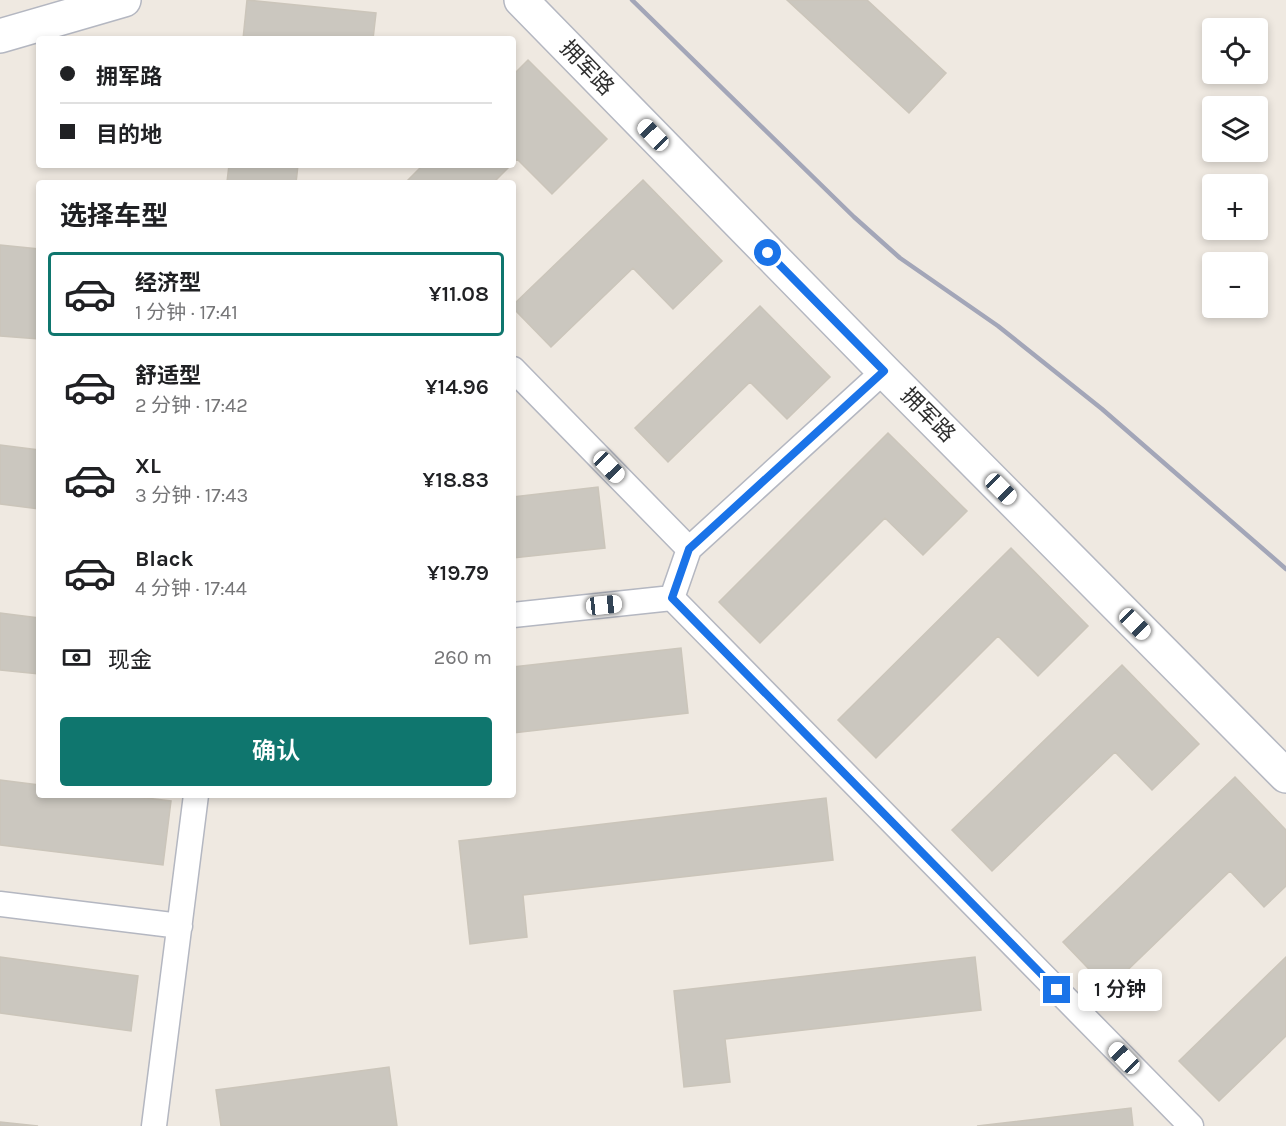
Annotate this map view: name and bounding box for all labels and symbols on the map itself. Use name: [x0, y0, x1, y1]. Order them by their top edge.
street label: 拥军路: [555, 35, 619, 101]
car: [634, 116, 672, 154]
route start: [754, 239, 781, 266]
street label: 拥军路: [895, 382, 961, 448]
car: [590, 448, 628, 486]
car: [982, 470, 1020, 508]
car: [585, 594, 623, 616]
car: [1116, 605, 1154, 643]
callout: 1 分钟: [1078, 969, 1162, 1011]
route end: [1043, 976, 1070, 1003]
car: [1105, 1039, 1143, 1077]

